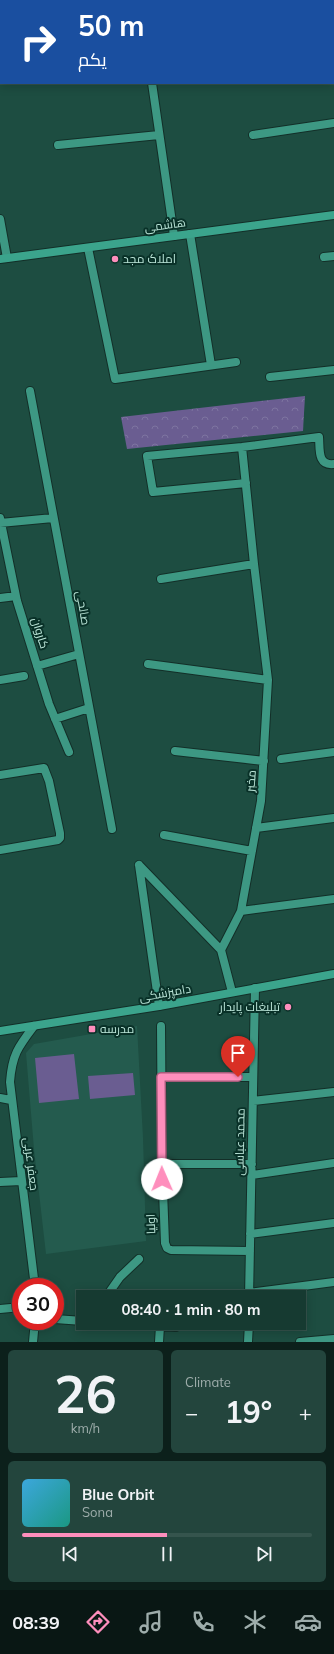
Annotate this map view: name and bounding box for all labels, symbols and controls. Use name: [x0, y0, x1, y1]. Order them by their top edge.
text: 50 m: [78, 8, 144, 43]
icon: right: [12, 16, 64, 68]
text: یکم: [78, 48, 107, 71]
street label: هاشمی: [143, 214, 187, 235]
place label: املاک مجد: [123, 251, 176, 266]
marker: املاک مجد: [110, 254, 120, 264]
street label: صالحی: [73, 590, 94, 626]
street label: کاروان: [29, 615, 52, 650]
street label: مخبر: [242, 769, 259, 794]
street label: دامپزشکی: [138, 981, 193, 1006]
place label: تبلیغات پایدار: [219, 999, 281, 1016]
marker: تبلیغات پایدار: [283, 1002, 293, 1012]
place label: مدرسه: [100, 1021, 134, 1036]
marker: مدرسه: [87, 1024, 97, 1034]
pin: [221, 1036, 255, 1077]
icon: arrive: [227, 1042, 249, 1064]
street label: محمد عباسی: [231, 1108, 248, 1176]
street label: جعفر عربی: [21, 1137, 42, 1191]
position arrow: [141, 1158, 183, 1200]
street label: اولیا: [143, 1214, 158, 1234]
speed limit sign: 30: [12, 1278, 64, 1330]
text: 08:40 · 1 min · 80 m: [122, 1300, 260, 1319]
text: 26: [54, 1361, 117, 1426]
text: Climate: [185, 1374, 231, 1390]
text: 19°: [225, 1393, 272, 1431]
text: −: [185, 1399, 198, 1427]
text: +: [299, 1399, 312, 1427]
text: km/h: [71, 1420, 100, 1436]
text: Blue Orbit: [82, 1485, 154, 1504]
text: Sona: [82, 1504, 113, 1520]
icon: previous: [59, 1543, 81, 1565]
icon: pause: [156, 1543, 178, 1565]
icon: next: [253, 1543, 275, 1565]
icon: directions: [84, 1608, 112, 1636]
icon: music: [137, 1608, 165, 1636]
icon: phone: [189, 1608, 217, 1636]
icon: climate: [241, 1608, 269, 1636]
icon: car: [294, 1608, 322, 1636]
text: 08:39: [12, 1611, 60, 1634]

